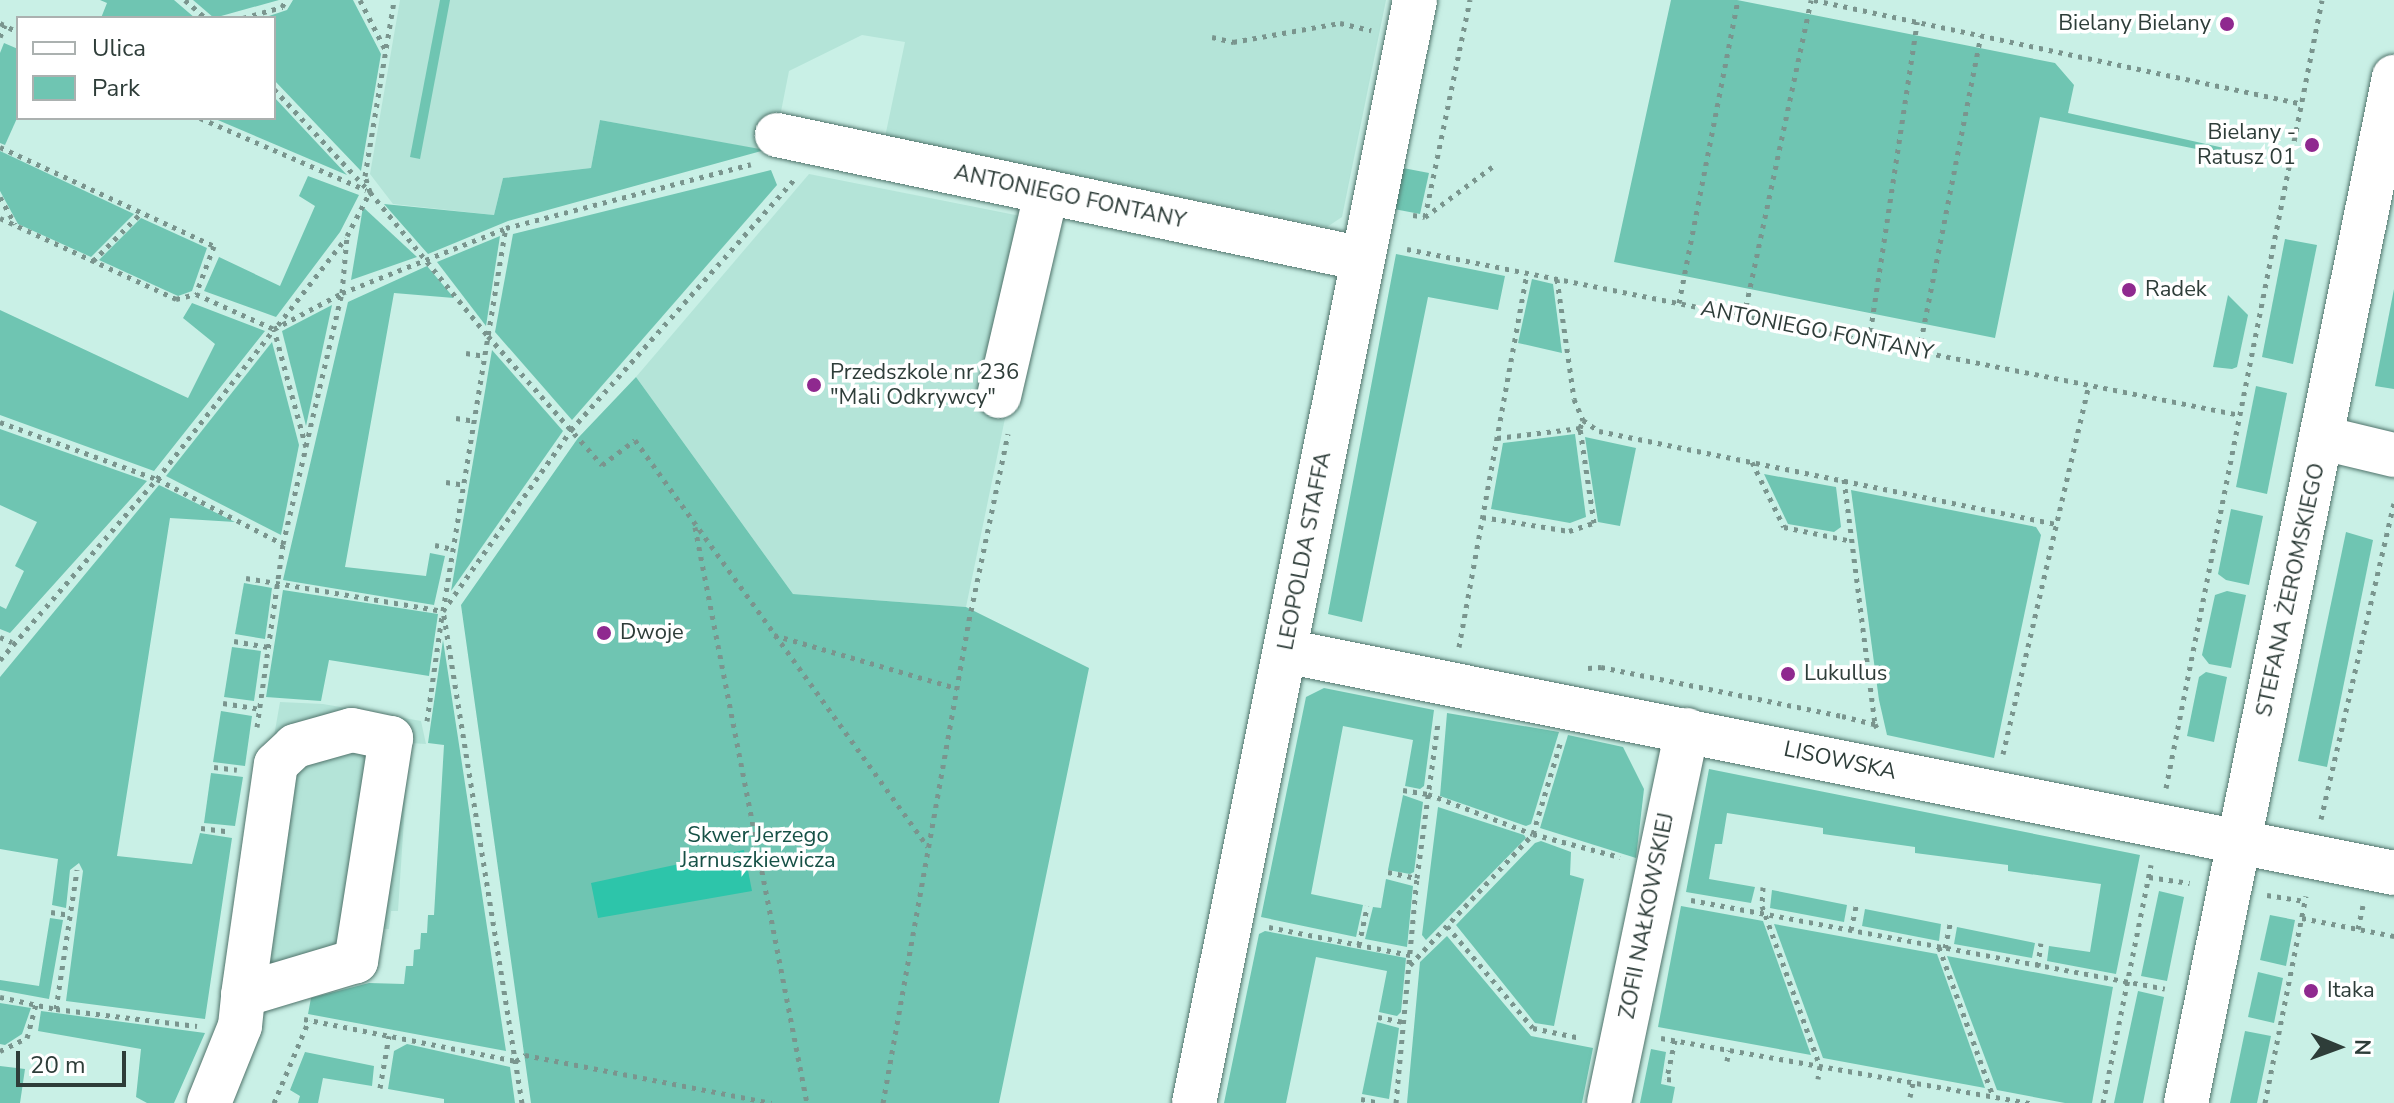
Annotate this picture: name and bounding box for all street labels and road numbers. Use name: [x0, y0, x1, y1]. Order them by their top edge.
street label: ANTONIEGO FONTANY: [952, 160, 1188, 234]
street label: ANTONIEGO FONTANY: [1698, 295, 1936, 367]
street label: LEOPOLDA STAFFA: [1273, 450, 1337, 652]
street label: STEFANA ŻEROMSKIEGO: [2251, 461, 2331, 719]
street label: LISOWSKA: [1781, 736, 1899, 786]
street label: ZOFII NAŁKOWSKIEJ: [1614, 811, 1680, 1021]

